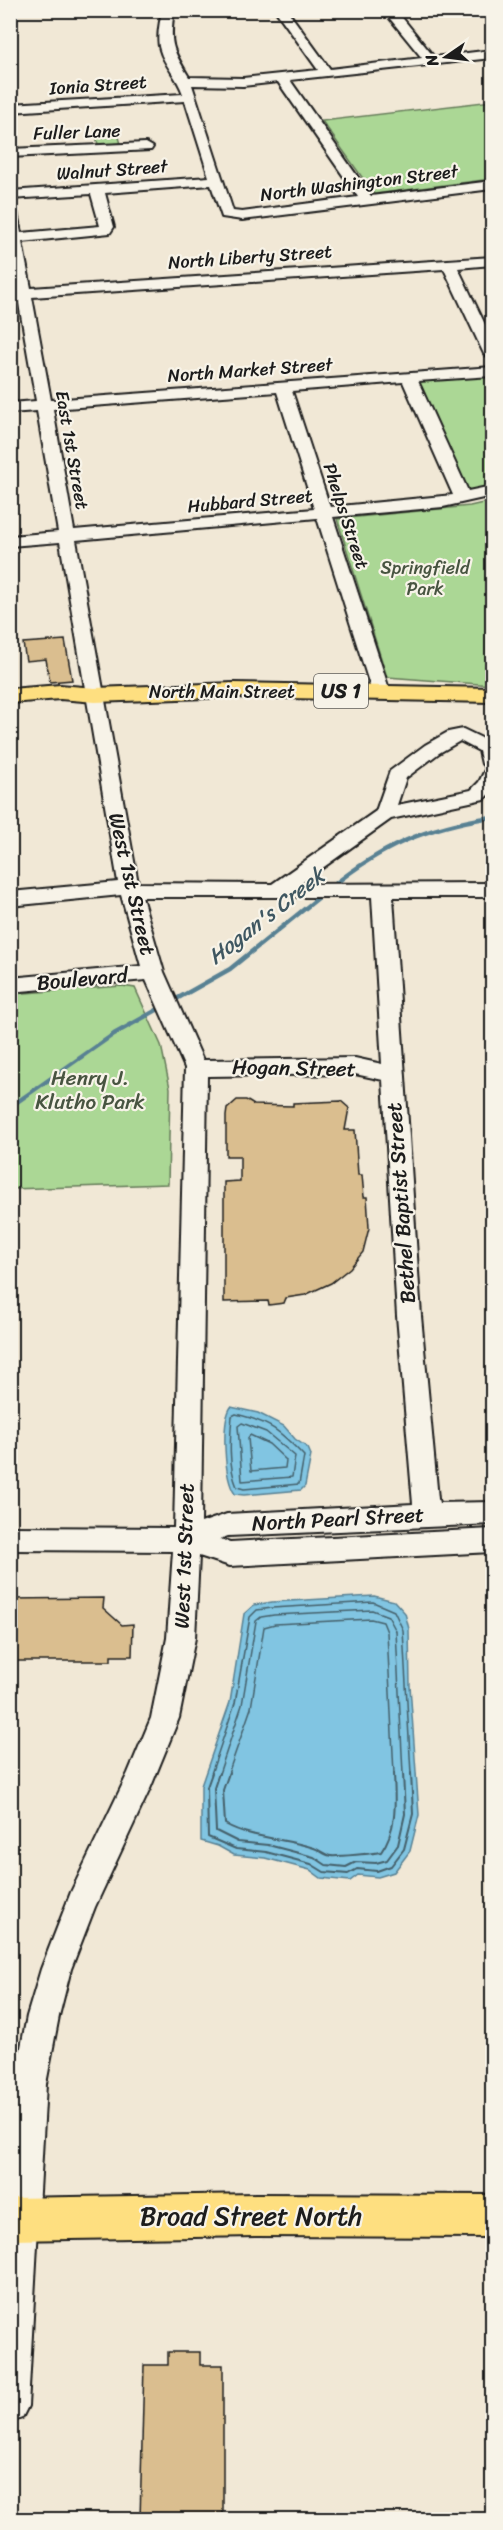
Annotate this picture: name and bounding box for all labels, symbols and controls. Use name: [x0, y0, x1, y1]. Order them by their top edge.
north arrow: [416, 27, 476, 87]
text: N: [416, 51, 448, 70]
street label: Ionia Street: [47, 66, 148, 104]
street label: Fuller Lane: [33, 114, 121, 150]
street label: Walnut Street: [55, 150, 169, 190]
street label: North Washington Street: [258, 155, 460, 211]
street label: North Liberty Street: [167, 235, 333, 279]
street label: North Market Street: [166, 348, 334, 392]
street label: East 1st Street: [46, 388, 98, 512]
street label: Phelps Street: [314, 459, 378, 573]
street label: Hubbard Street: [186, 480, 314, 522]
park label: Springfield Park: [380, 552, 471, 605]
road number: US 1: [314, 674, 368, 708]
street label: North Main Street: [149, 676, 295, 708]
street label: West 1st Street: [97, 809, 167, 959]
water label: Hogan's Creek: [199, 855, 336, 975]
street label: Boulevard: [35, 956, 131, 1002]
street label: Hogan Street: [232, 1048, 356, 1088]
park label: Henry J. Klutho Park: [35, 1059, 145, 1121]
street label: Bethel Baptist Street: [375, 1101, 427, 1305]
street label: West 1st Street: [162, 1483, 206, 1629]
street label: North Pearl Street: [251, 1496, 425, 1542]
street label: Broad Street North: [140, 2193, 362, 2239]

